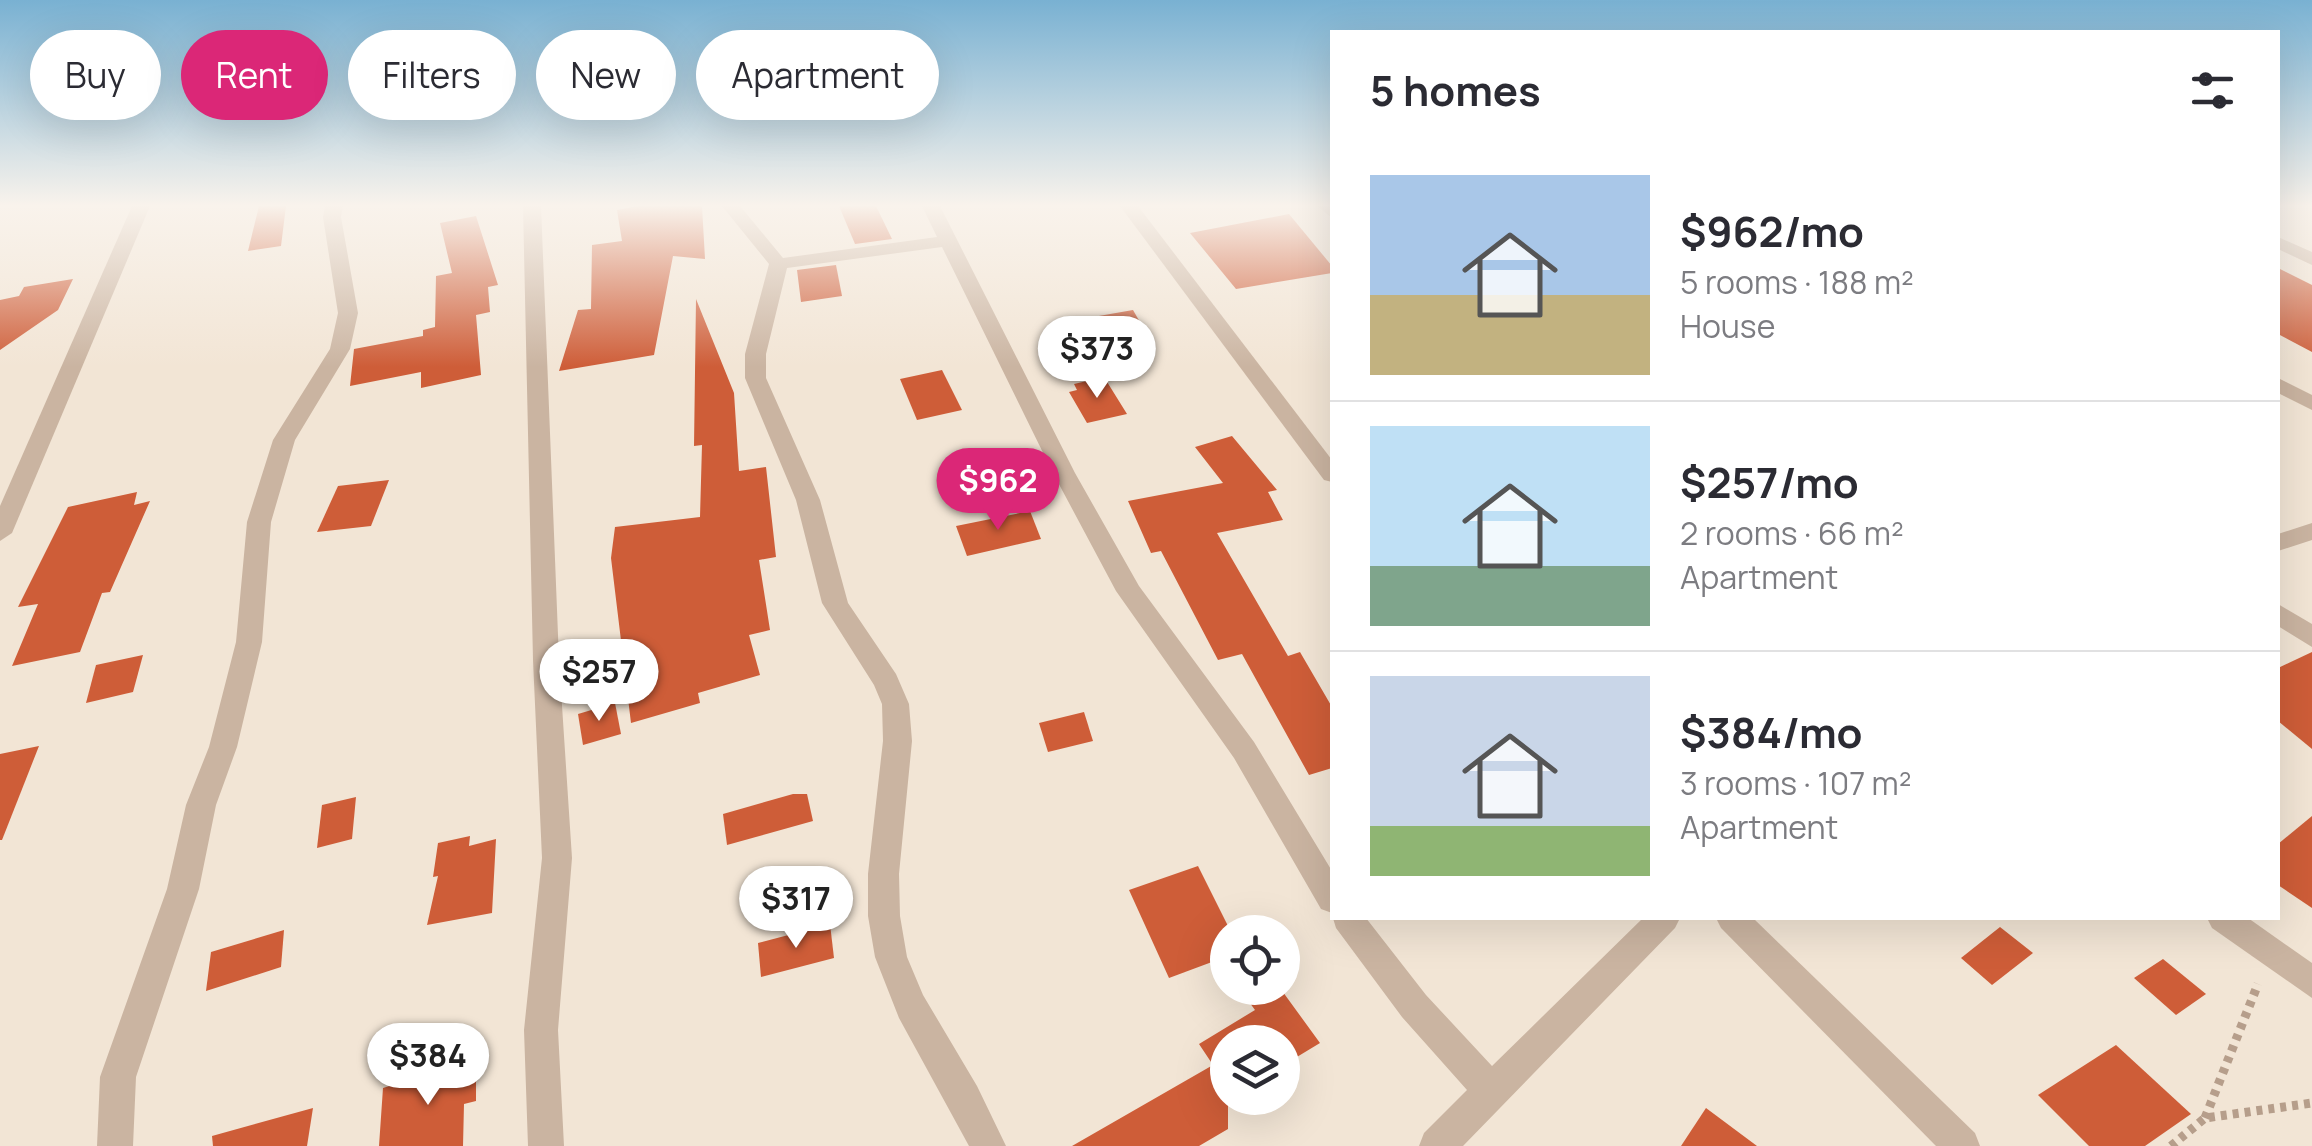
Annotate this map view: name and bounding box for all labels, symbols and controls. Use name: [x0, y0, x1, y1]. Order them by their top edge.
chip: Buy: [30, 30, 161, 120]
chip: Rent: [181, 30, 328, 120]
chip: Filters: [348, 30, 516, 120]
chip: New: [536, 30, 676, 120]
chip: Apartment: [696, 30, 939, 120]
text: 5 homes: [1370, 61, 1541, 119]
icon: filters: [2185, 63, 2240, 118]
text: $962/mo: [1680, 202, 1864, 260]
icon: home: [1450, 215, 1570, 335]
text: 5 rooms · 188 m²: [1680, 260, 1914, 304]
text: House: [1680, 304, 1775, 348]
pin: $373: [1038, 316, 1156, 401]
text: $373: [1060, 326, 1134, 370]
pin: $962: [939, 448, 1057, 533]
text: $257/mo: [1680, 453, 1859, 511]
text: $962: [959, 458, 1037, 502]
icon: home: [1450, 466, 1570, 586]
text: 2 rooms · 66 m²: [1680, 511, 1904, 555]
text: Apartment: [1680, 555, 1838, 599]
pin: $257: [540, 639, 658, 724]
text: $257: [562, 649, 636, 693]
text: $384/mo: [1680, 703, 1862, 761]
icon: home: [1450, 716, 1570, 836]
text: 3 rooms · 107 m²: [1680, 761, 1912, 805]
text: Apartment: [1680, 805, 1838, 849]
pin: $317: [737, 866, 855, 951]
text: $317: [761, 876, 831, 920]
map controls: [1210, 915, 1300, 1115]
button: locate: [1210, 915, 1300, 1005]
pin: $384: [369, 1023, 487, 1108]
button: layers: [1210, 1025, 1300, 1115]
text: $384: [389, 1033, 467, 1077]

